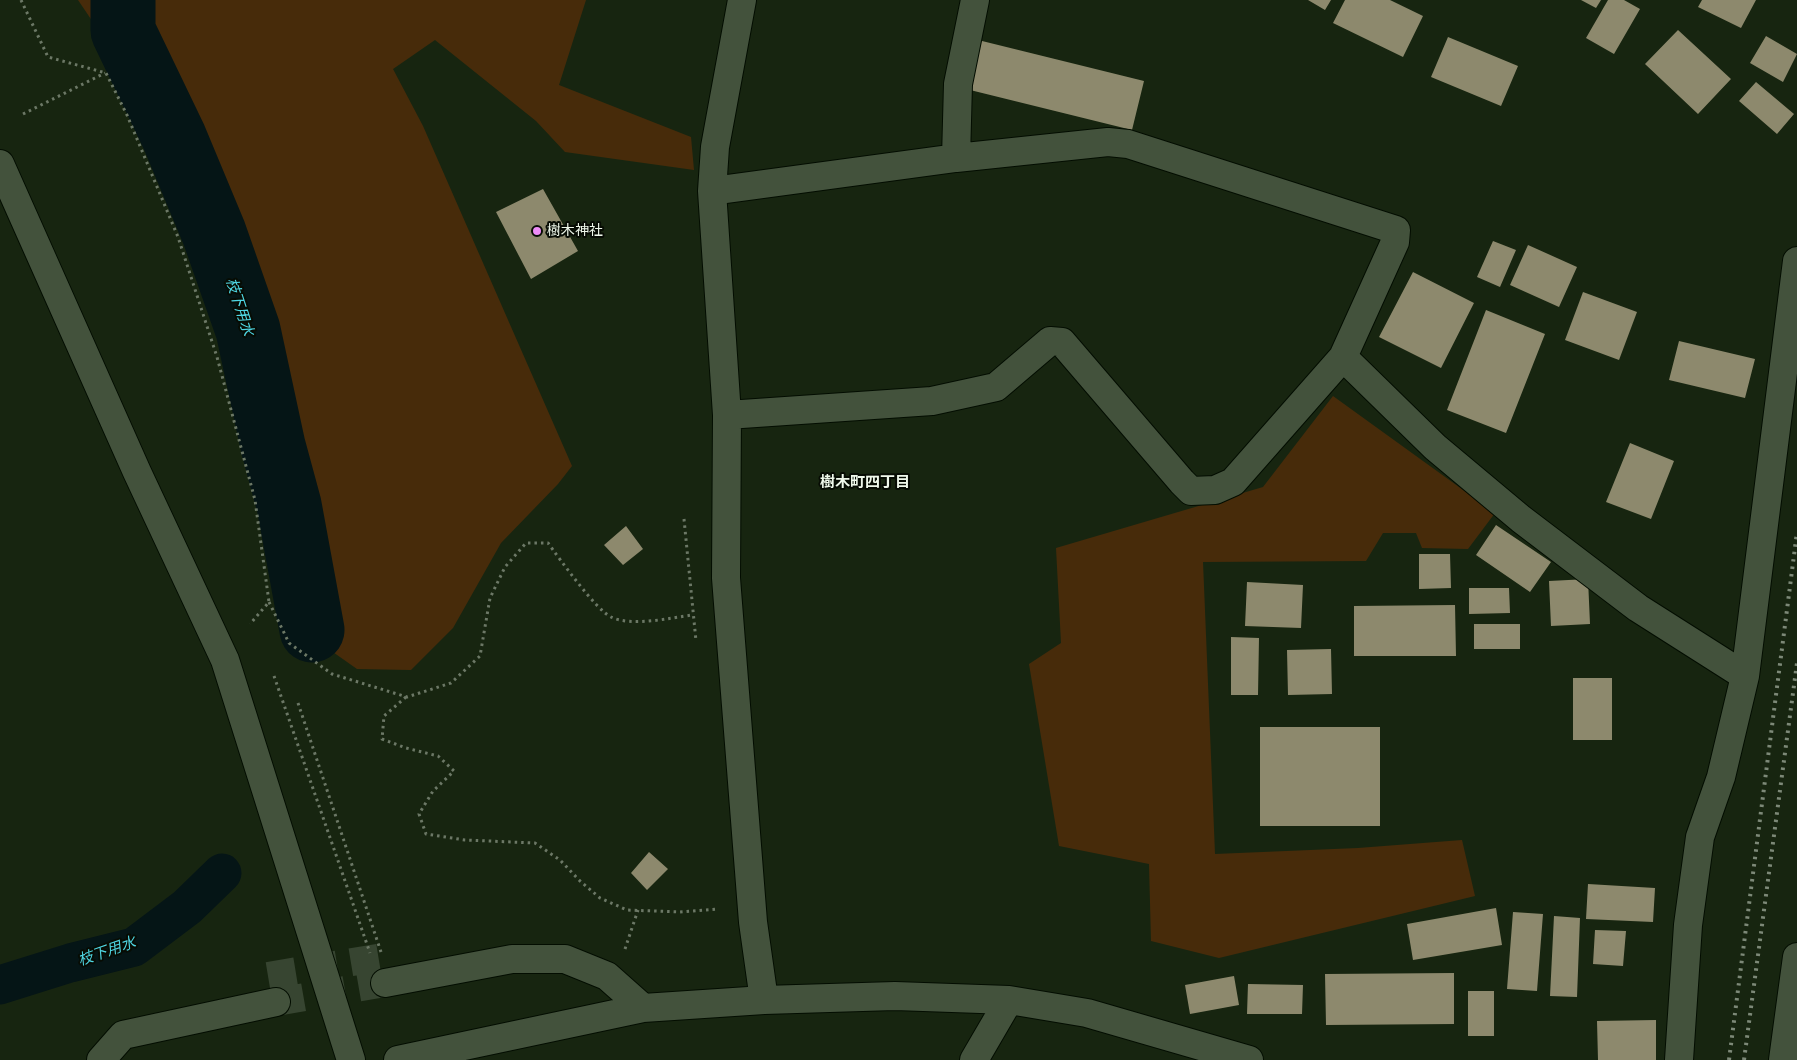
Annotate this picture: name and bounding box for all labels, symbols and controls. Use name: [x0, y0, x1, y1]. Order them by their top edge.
place label: 樹木神社: [547, 223, 603, 239]
marker: 樹木神社: [531, 225, 543, 237]
water label: 枝下用水: [221, 276, 257, 338]
district label: 樹木町四丁目: [820, 474, 910, 492]
water label: 枝下用水: [76, 934, 138, 970]

